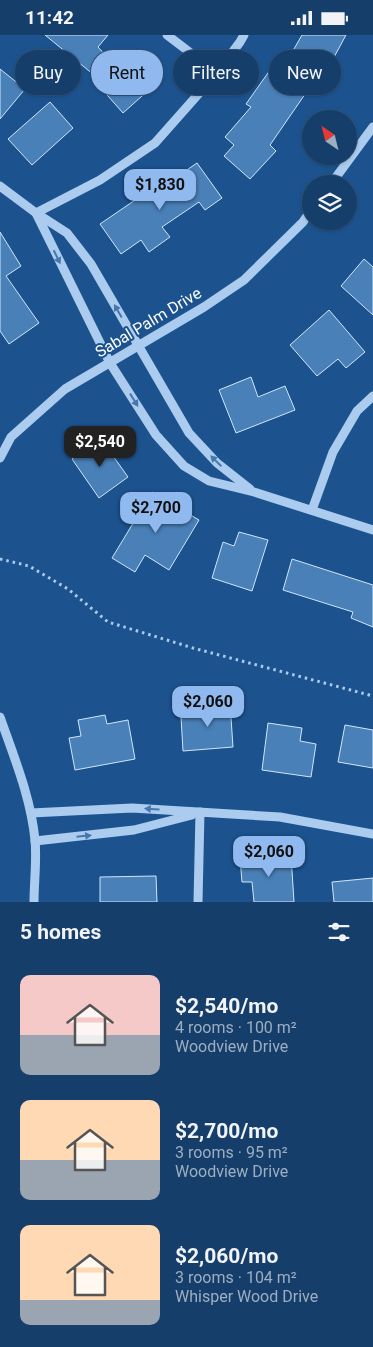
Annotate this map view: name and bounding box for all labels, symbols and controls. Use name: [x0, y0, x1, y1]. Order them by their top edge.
text: 11:42: [25, 6, 74, 29]
chip: Buy: [15, 50, 81, 95]
chip: Rent: [91, 50, 163, 95]
chip: Filters: [173, 50, 259, 95]
chip: New: [269, 50, 341, 95]
north arrow: [302, 110, 358, 165]
map controls: [302, 110, 357, 230]
pin: $1,830: [119, 169, 201, 211]
text: $1,830: [135, 175, 185, 194]
button: layers: [302, 175, 357, 230]
one-way arrow: [53, 250, 61, 264]
street label: Sabal Palm Drive: [92, 283, 205, 362]
one-way arrow: [113, 304, 122, 318]
one-way arrow: [129, 394, 139, 407]
pin: $2,540: [59, 425, 141, 468]
text: $2,540: [75, 432, 125, 451]
one-way arrow: [210, 455, 222, 467]
pin: $2,700: [115, 491, 197, 534]
text: $2,700: [131, 498, 181, 517]
pin: $2,060: [167, 685, 249, 728]
text: $2,060: [183, 692, 233, 711]
one-way arrow: [144, 805, 160, 813]
one-way arrow: [76, 832, 92, 840]
pin: $2,060: [228, 835, 310, 878]
text: $2,060: [244, 842, 294, 861]
icon: filters: [325, 918, 353, 946]
text: 5 homes: [20, 920, 101, 944]
text: $2,540/mo: [175, 994, 278, 1018]
icon: home: [60, 995, 120, 1055]
text: 4 rooms · 100 m²: [175, 1018, 297, 1037]
text: Woodview Drive: [175, 1037, 288, 1056]
text: $2,700/mo: [175, 1119, 278, 1143]
icon: home: [60, 1120, 120, 1180]
text: 3 rooms · 95 m²: [175, 1143, 288, 1162]
text: Woodview Drive: [175, 1162, 288, 1181]
text: $2,060/mo: [175, 1244, 278, 1268]
icon: home: [60, 1245, 120, 1305]
text: 3 rooms · 104 m²: [175, 1268, 297, 1287]
text: Whisper Wood Drive: [175, 1287, 318, 1306]

